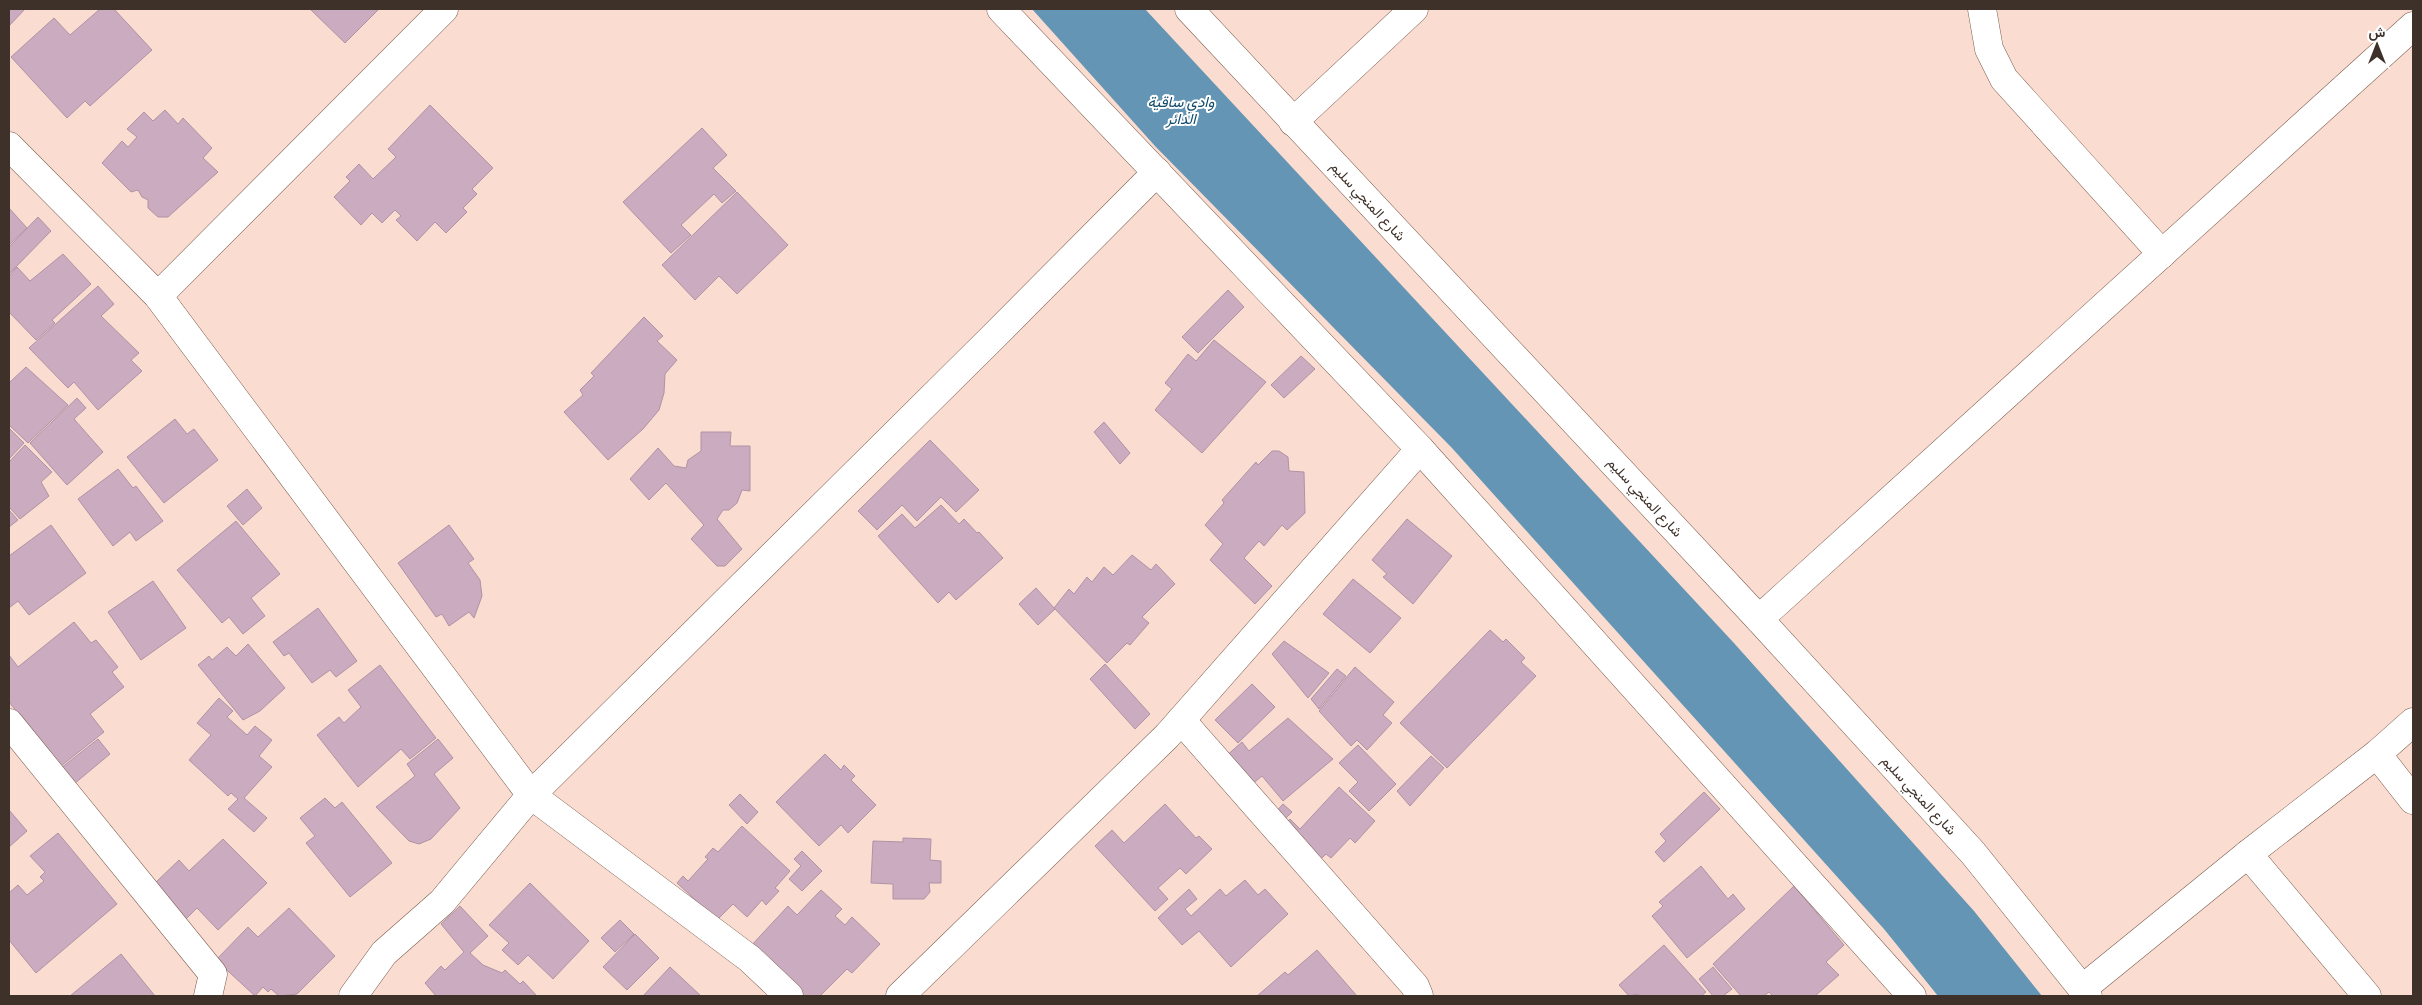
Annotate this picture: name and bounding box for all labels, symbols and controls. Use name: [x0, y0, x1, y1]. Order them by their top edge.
north arrow: [2352, 20, 2402, 70]
text: ش: [2369, 24, 2386, 41]
water label: وادي ساقية الدائر: [1147, 93, 1215, 128]
street label: شارع المنجي سليم: [1324, 158, 1409, 247]
street label: شارع المنجي سليم: [1601, 454, 1686, 543]
street label: شارع المنجي سليم: [1875, 752, 1960, 841]

